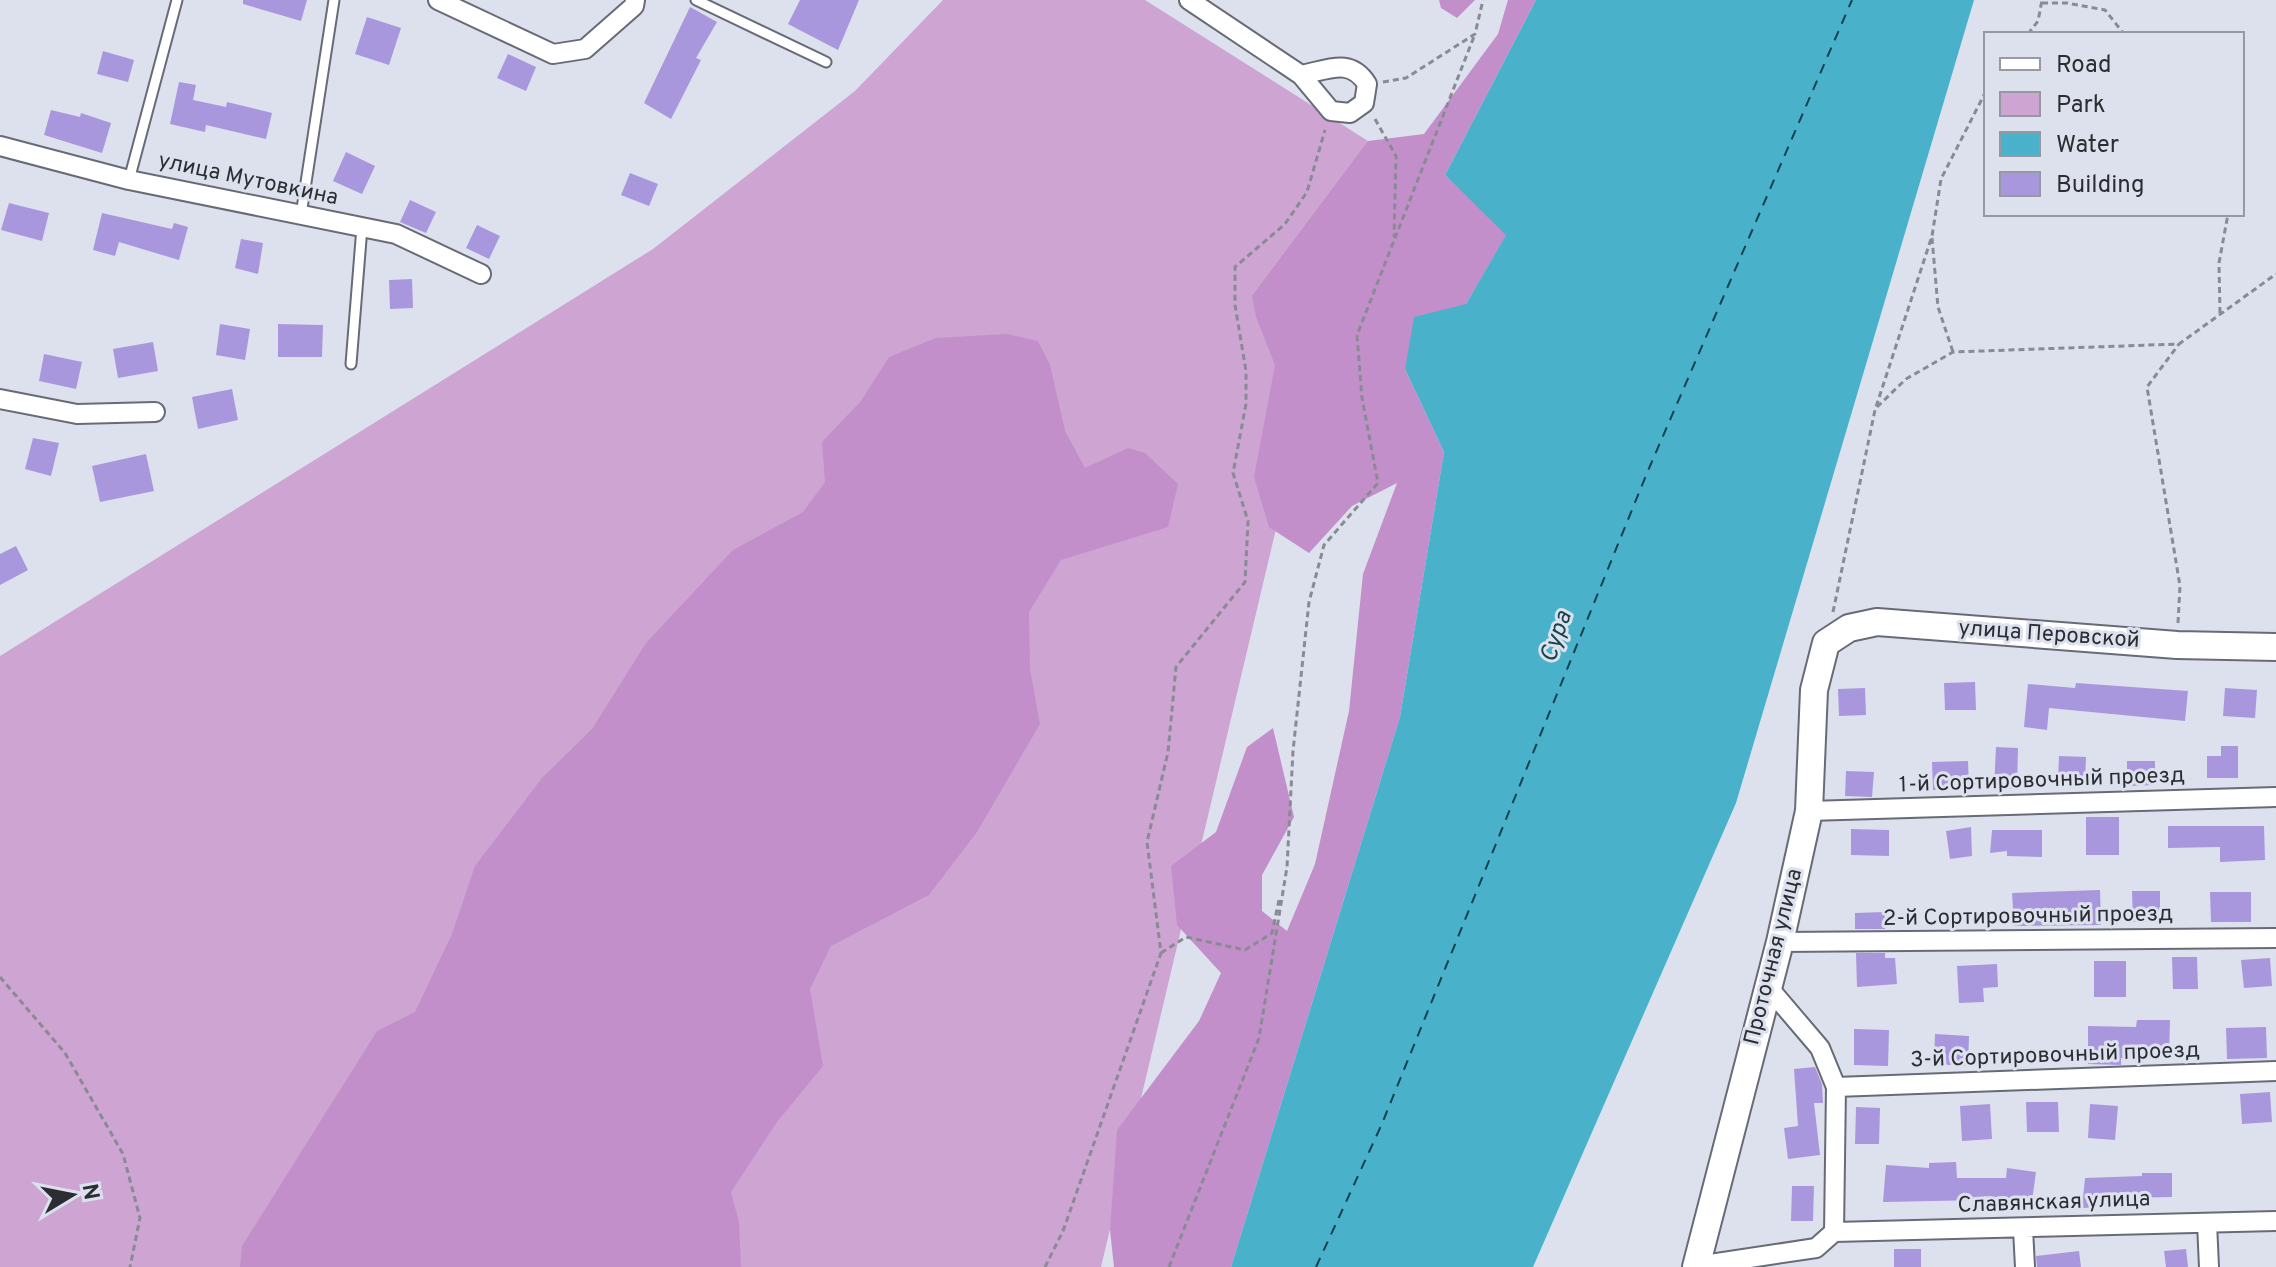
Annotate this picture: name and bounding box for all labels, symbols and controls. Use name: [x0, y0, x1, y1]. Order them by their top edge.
legend: [1984, 32, 2244, 216]
text: Road: [2056, 51, 2112, 81]
text: Park: [2056, 91, 2106, 121]
text: Water: [2056, 131, 2119, 161]
street label: улица Мутовкина: [156, 148, 340, 212]
text: Building: [2056, 171, 2145, 201]
water label: Сура: [1534, 607, 1580, 667]
street label: улица Перовской: [1957, 615, 2141, 655]
street label: 1-й Сортировочный проезд: [1899, 763, 2185, 799]
street label: Проточная улица: [1739, 866, 1809, 1048]
street label: 2-й Сортировочный проезд: [1883, 901, 2173, 933]
street label: 3-й Сортировочный проезд: [1910, 1037, 2200, 1075]
north arrow: [32, 1155, 112, 1235]
text: N: [75, 1182, 104, 1202]
street label: Славянская улица: [1957, 1186, 2151, 1220]

